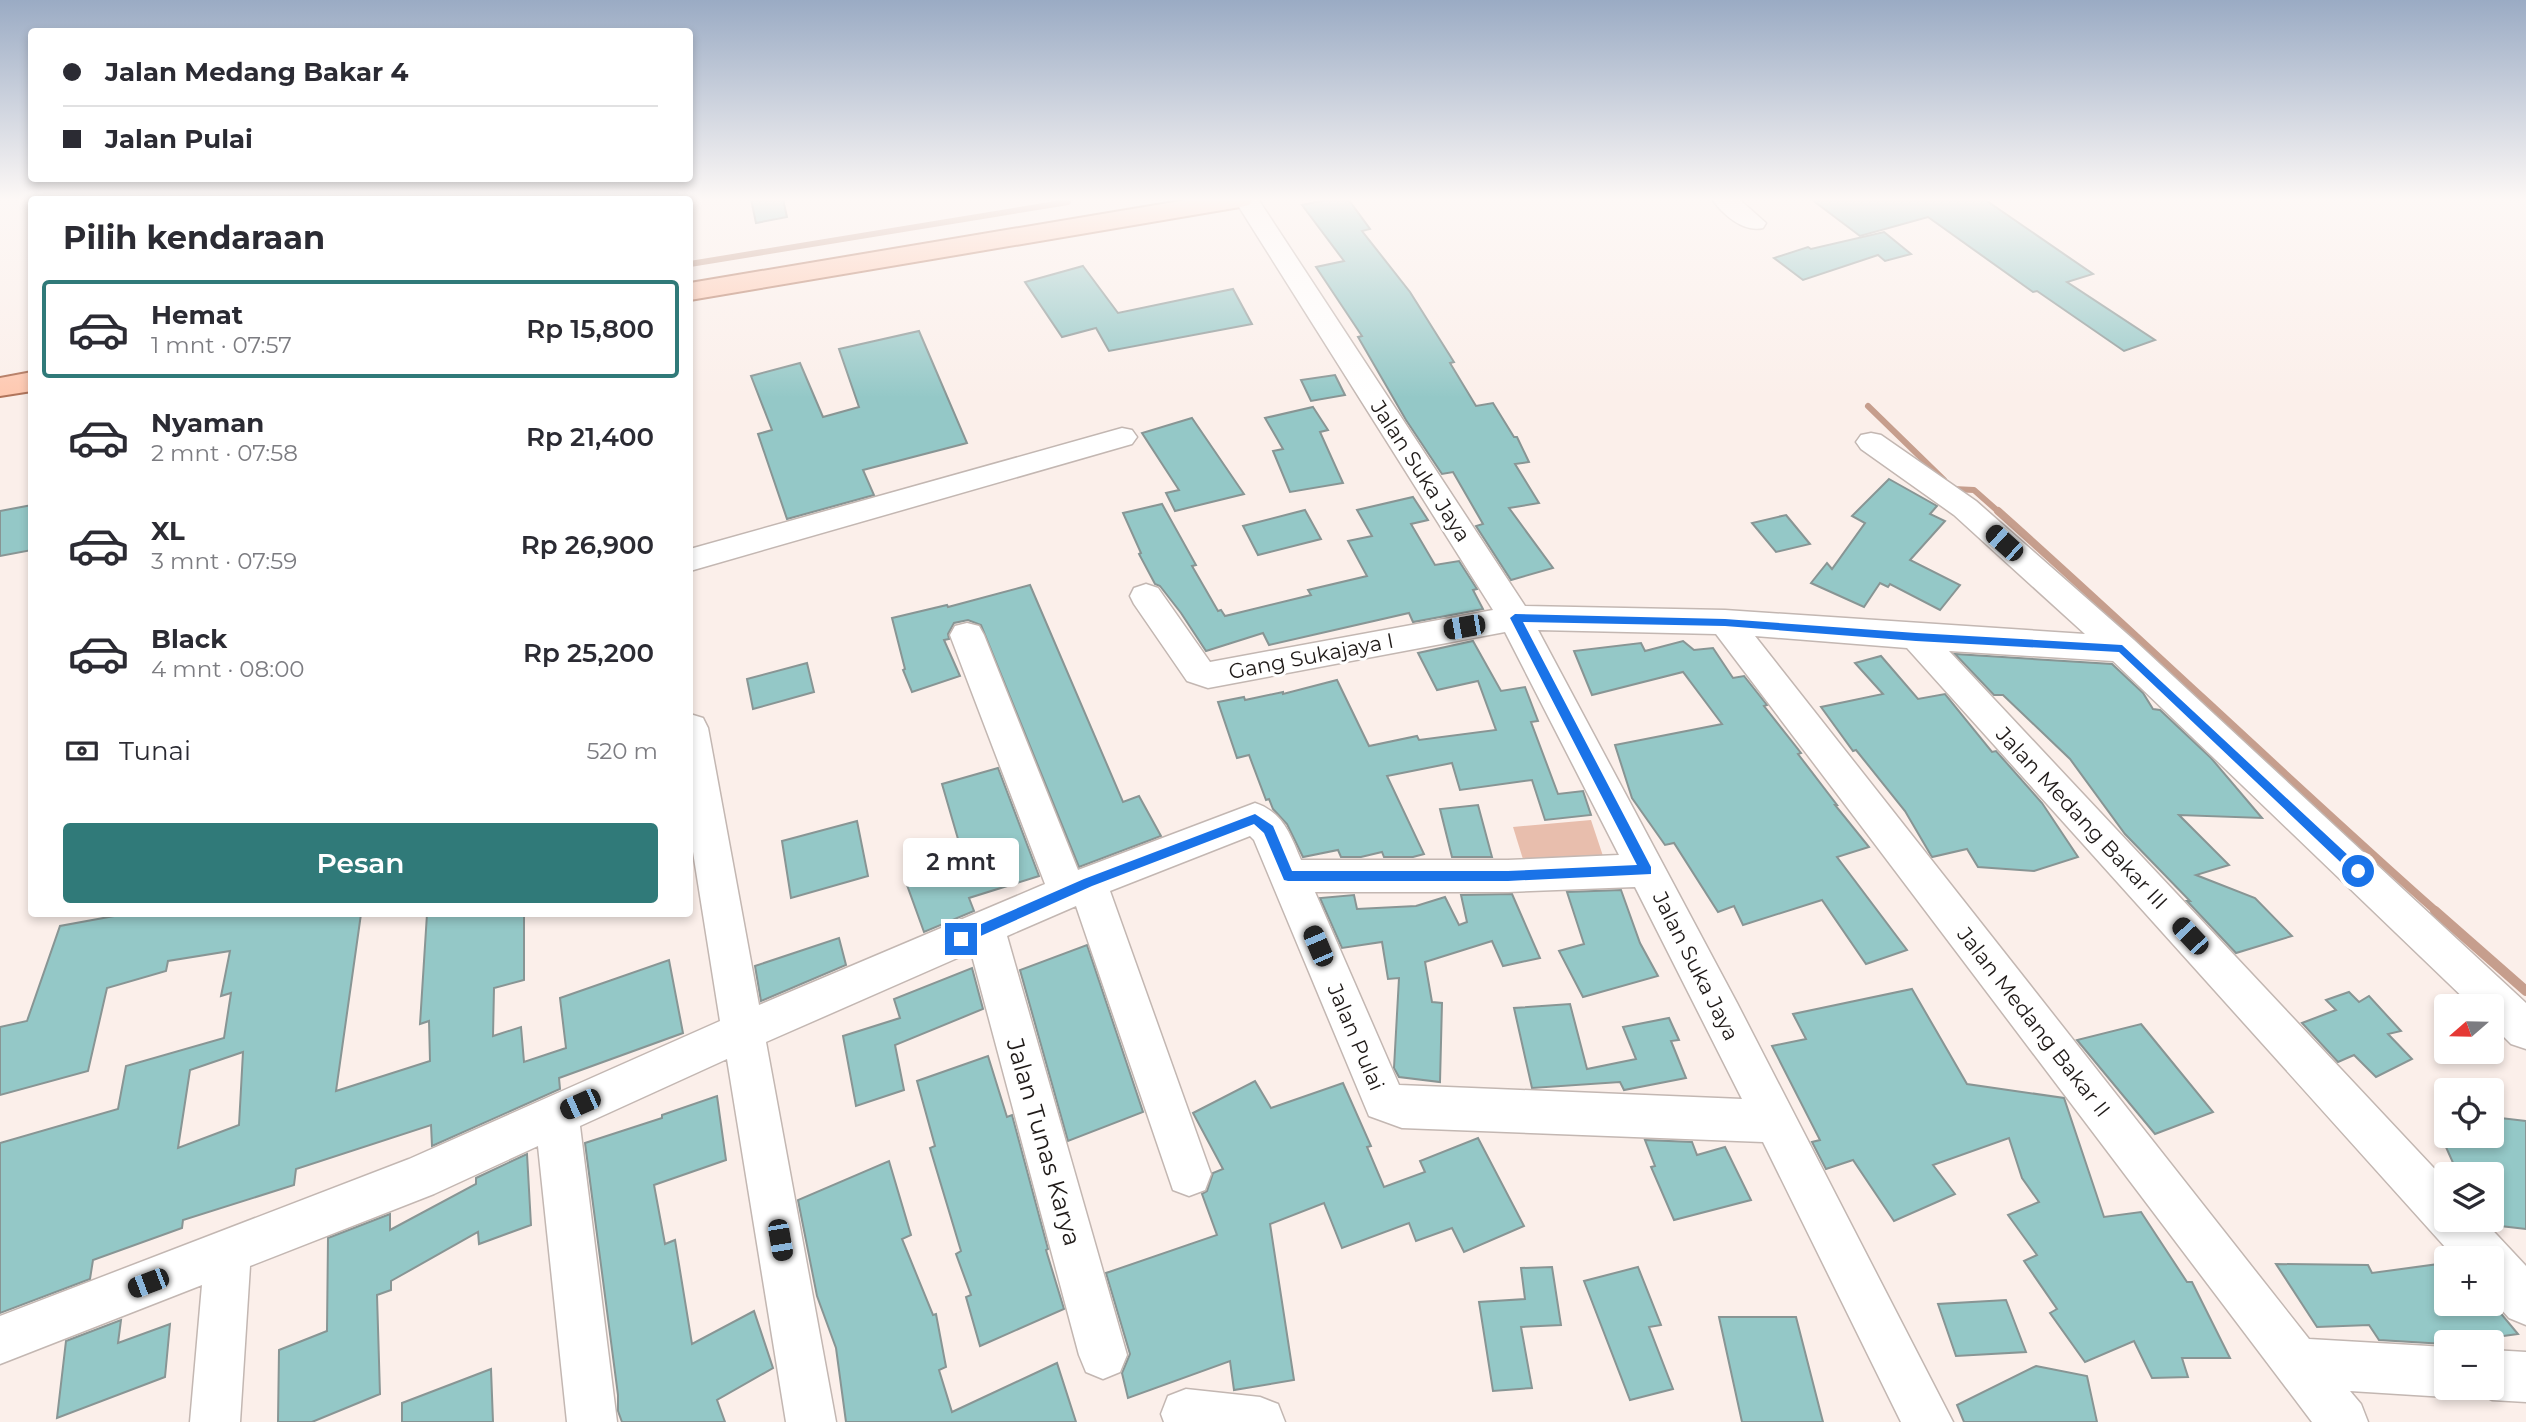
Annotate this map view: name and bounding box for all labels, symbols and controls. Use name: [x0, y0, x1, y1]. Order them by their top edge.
text: Jalan Medang Bakar 4: [105, 56, 408, 88]
text: Jalan Pulai: [105, 123, 253, 155]
text: Pilih kendaraan: [63, 218, 325, 257]
icon: car: [67, 298, 130, 361]
text: Hemat: [151, 299, 243, 331]
text: Rp 15,800: [526, 313, 654, 345]
text: 1 mnt · 07:57: [151, 331, 292, 359]
street label: Jalan Suka Jaya: [1365, 395, 1476, 546]
icon: car: [67, 406, 130, 469]
text: Nyaman: [151, 407, 264, 439]
text: Rp 21,400: [526, 421, 654, 453]
text: 2 mnt · 07:58: [151, 439, 298, 467]
icon: car: [67, 514, 130, 577]
text: XL: [151, 515, 185, 547]
car: [1982, 521, 2027, 565]
text: Rp 26,900: [521, 529, 654, 561]
text: 3 mnt · 07:59: [151, 547, 297, 575]
car: [1442, 613, 1487, 641]
icon: car: [67, 622, 130, 685]
text: Black: [151, 623, 227, 655]
street label: Gang Sukajaya I: [1226, 628, 1396, 684]
text: Rp 25,200: [523, 637, 654, 669]
text: 4 mnt · 08:00: [151, 655, 305, 683]
street label: Jalan Medang Bakar III: [1990, 721, 2173, 914]
icon: cash: [63, 732, 101, 770]
text: Tunai: [119, 735, 191, 767]
text: 520 m: [586, 737, 658, 765]
button: Pesan: [63, 823, 658, 903]
callout: 2 mnt: [903, 838, 1019, 886]
text: 2 mnt: [926, 848, 996, 876]
route start: [2342, 855, 2374, 887]
street label: Jalan Suka Jaya: [1647, 886, 1744, 1045]
car: [2168, 913, 2213, 959]
street label: Jalan Medang Bakar II: [1952, 921, 2116, 1122]
route end: [945, 923, 977, 955]
car: [1301, 923, 1336, 969]
street label: Jalan Pulai: [1322, 979, 1390, 1094]
north arrow: [2434, 994, 2504, 1064]
map controls: [2434, 994, 2504, 1400]
street label: Jalan Tunas Karya: [1000, 1034, 1087, 1249]
button: locate: [2434, 1078, 2504, 1148]
car: [557, 1086, 604, 1122]
button: layers: [2434, 1162, 2504, 1232]
car: [767, 1217, 794, 1263]
button: +: [2434, 1246, 2504, 1316]
car: [125, 1266, 172, 1300]
button: −: [2434, 1330, 2504, 1400]

